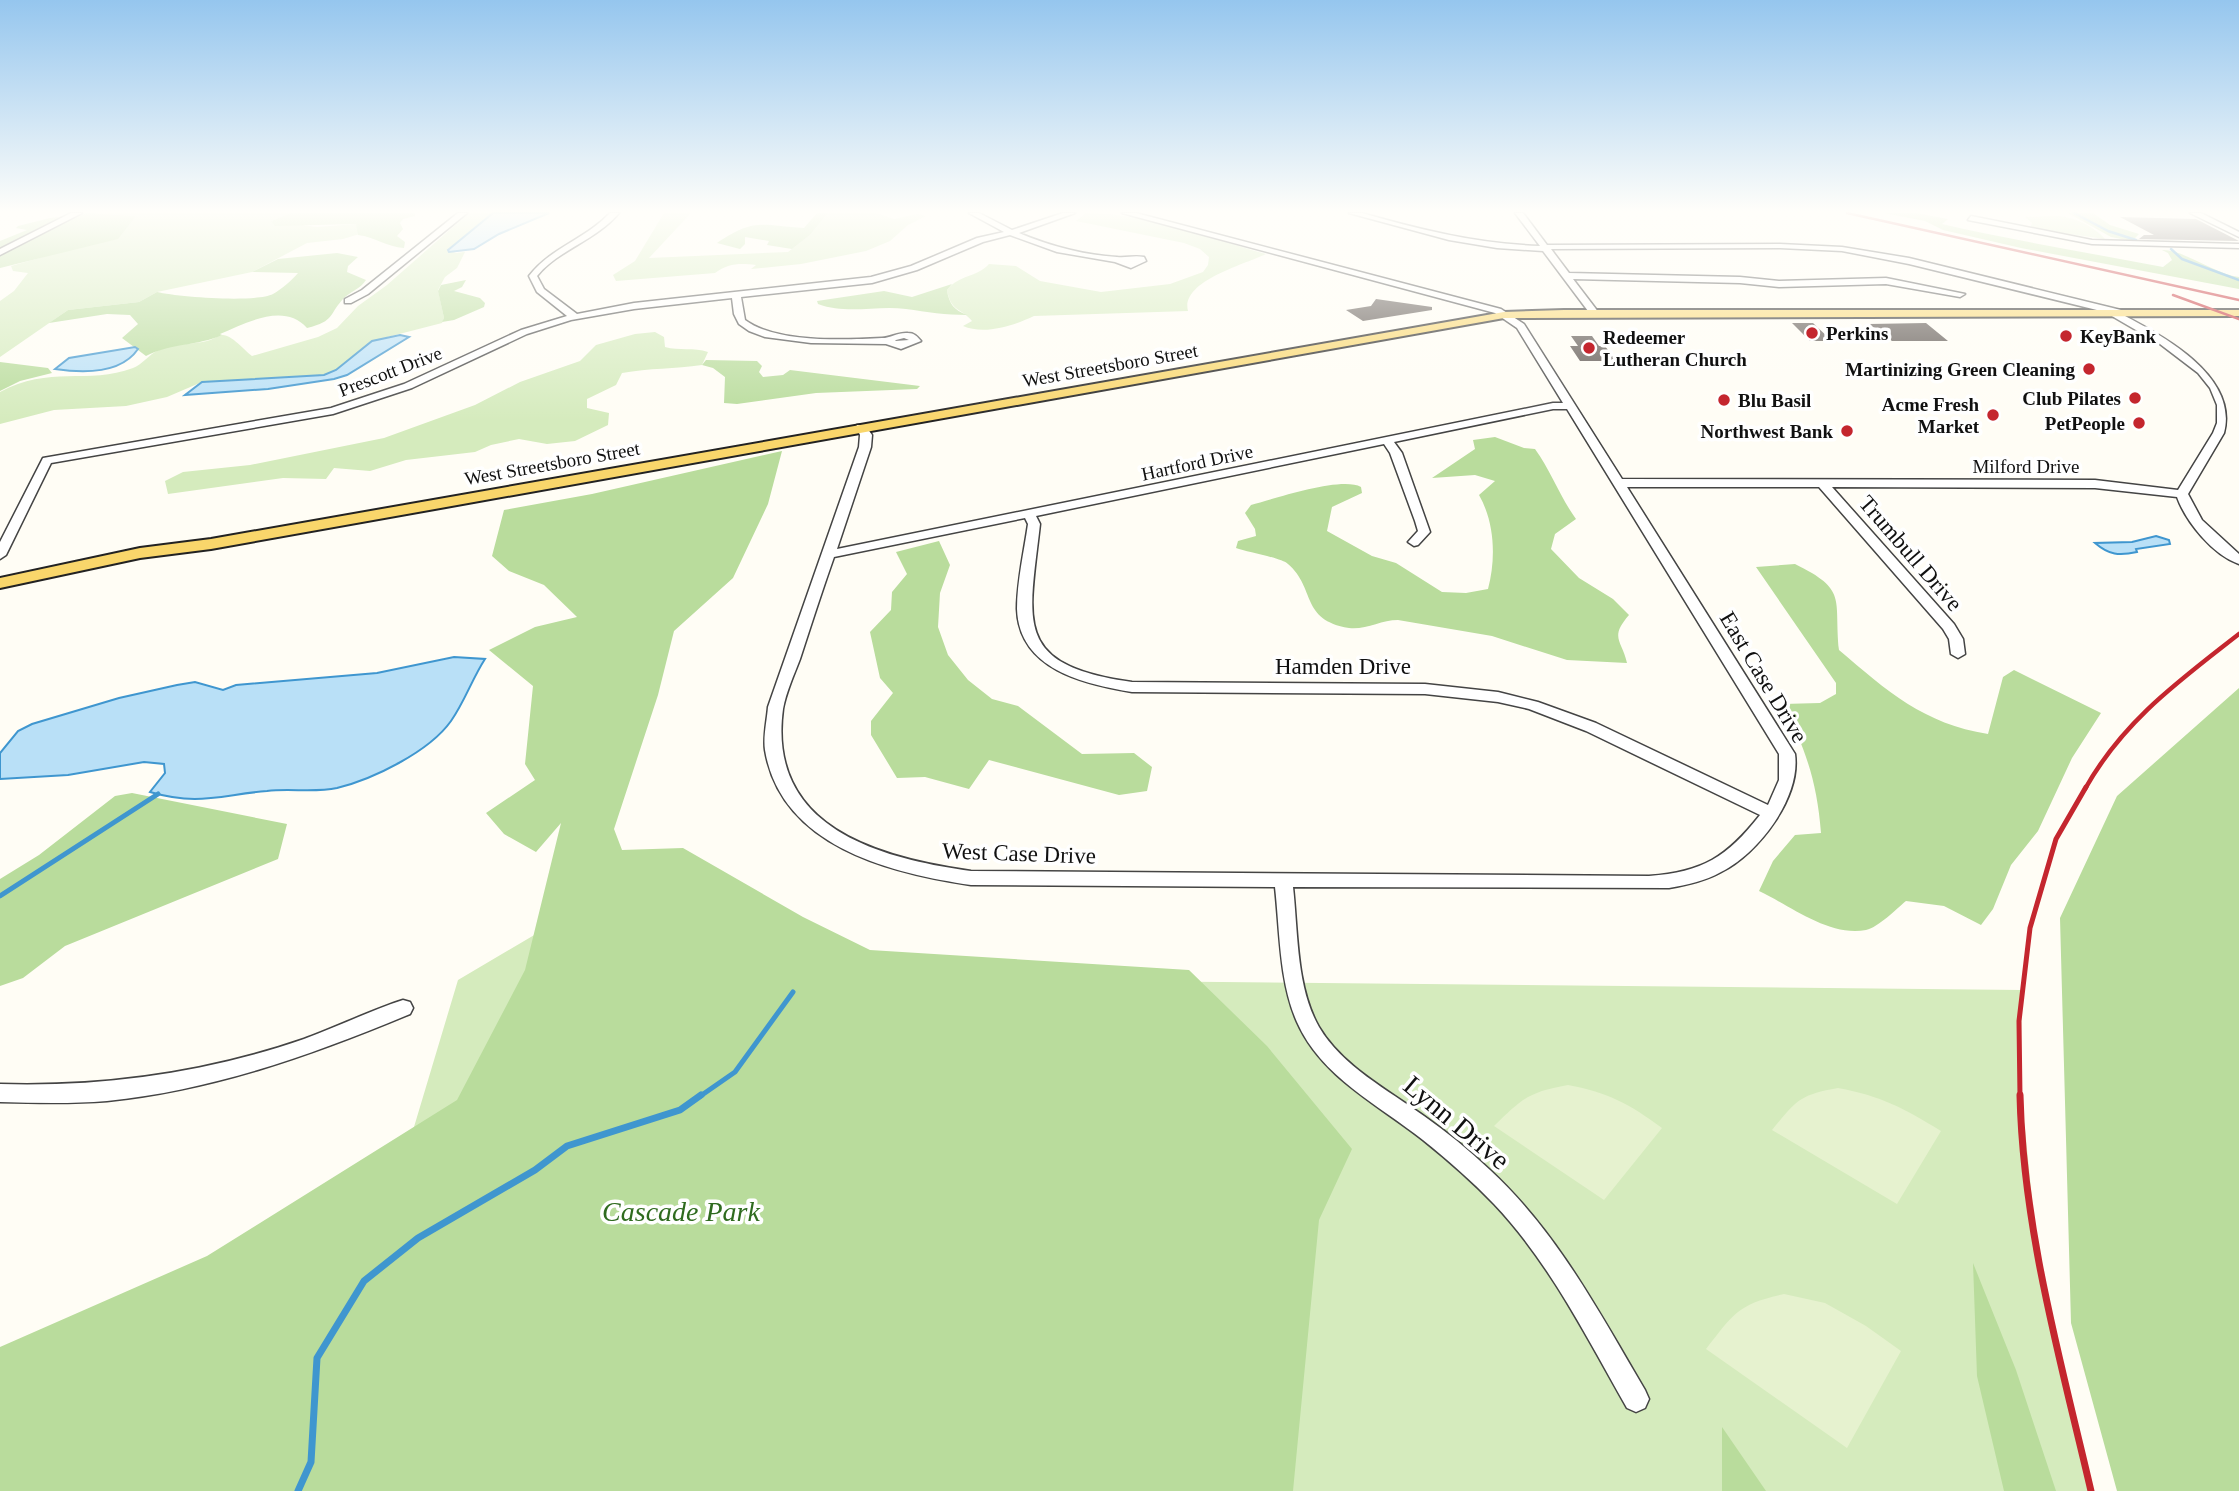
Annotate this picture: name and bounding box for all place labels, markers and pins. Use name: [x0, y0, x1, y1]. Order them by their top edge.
place label: Perkins: [1826, 323, 1888, 344]
marker: Perkins: [1804, 325, 1820, 341]
place label: KeyBank: [2080, 326, 2156, 347]
place label: Redeemer Lutheran Church: [1603, 327, 1747, 370]
marker: KeyBank: [2058, 328, 2074, 344]
marker: Redeemer Lutheran Church: [1581, 340, 1597, 356]
place label: Martinizing Green Cleaning: [1845, 359, 2075, 380]
marker: Martinizing Green Cleaning: [2081, 361, 2097, 377]
place label: Club Pilates: [2022, 388, 2121, 409]
place label: Blu Basil: [1738, 390, 1811, 411]
marker: Club Pilates: [2127, 390, 2143, 406]
marker: Blu Basil: [1716, 392, 1732, 408]
place label: Acme Fresh Market: [1882, 394, 1980, 437]
marker: Acme Fresh Market: [1985, 407, 2001, 423]
place label: PetPeople: [2045, 413, 2125, 434]
marker: PetPeople: [2131, 415, 2147, 431]
place label: Northwest Bank: [1701, 421, 1833, 442]
marker: Northwest Bank: [1839, 423, 1855, 439]

